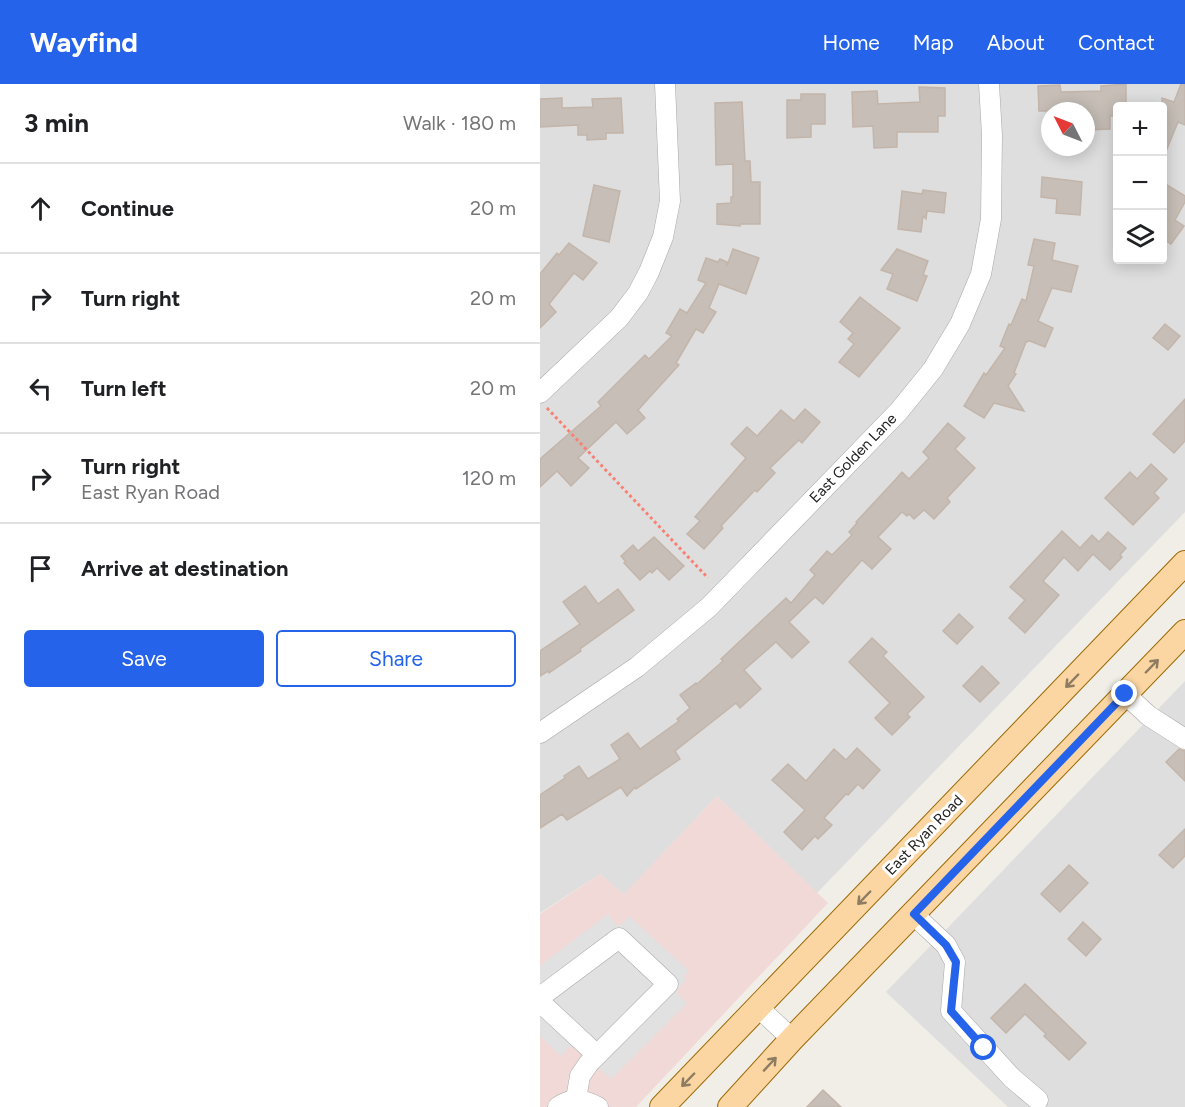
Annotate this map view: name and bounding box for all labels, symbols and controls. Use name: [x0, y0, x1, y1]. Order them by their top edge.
text: Wayfind: [30, 25, 138, 59]
text: Home: [823, 30, 880, 55]
text: Map: [913, 30, 954, 55]
text: About: [987, 30, 1045, 55]
text: Contact: [1078, 30, 1155, 55]
north arrow: [1041, 102, 1095, 156]
map controls: [1113, 102, 1167, 264]
button: +: [1113, 102, 1167, 156]
text: 3 min: [24, 107, 89, 139]
text: Walk · 180 m: [403, 111, 516, 135]
button: −: [1113, 156, 1167, 210]
icon: ahead: [24, 192, 57, 225]
text: Continue: [81, 195, 174, 222]
text: 20 m: [470, 196, 516, 220]
button: layers: [1113, 210, 1167, 264]
icon: right: [24, 282, 57, 315]
text: Turn right: [81, 285, 180, 312]
text: 20 m: [470, 286, 516, 310]
icon: left: [24, 372, 57, 405]
text: Turn left: [81, 375, 167, 402]
text: 20 m: [470, 376, 516, 400]
street label: East Golden Lane: [806, 410, 900, 506]
text: Turn right: [81, 453, 180, 480]
icon: right: [24, 462, 57, 495]
text: 120 m: [462, 466, 516, 490]
text: East Ryan Road: [81, 480, 220, 504]
icon: arrive: [24, 552, 57, 585]
text: Arrive at destination: [81, 555, 289, 582]
button: Save: [24, 630, 264, 687]
button: Share: [276, 630, 516, 687]
one-way arrow: [1145, 659, 1160, 674]
one-way arrow: [1065, 674, 1079, 689]
route end: [1111, 680, 1137, 706]
street label: East Ryan Road: [881, 791, 967, 879]
one-way arrow: [857, 890, 871, 905]
route start: [970, 1034, 996, 1060]
one-way arrow: [763, 1057, 777, 1072]
one-way arrow: [681, 1073, 696, 1088]

